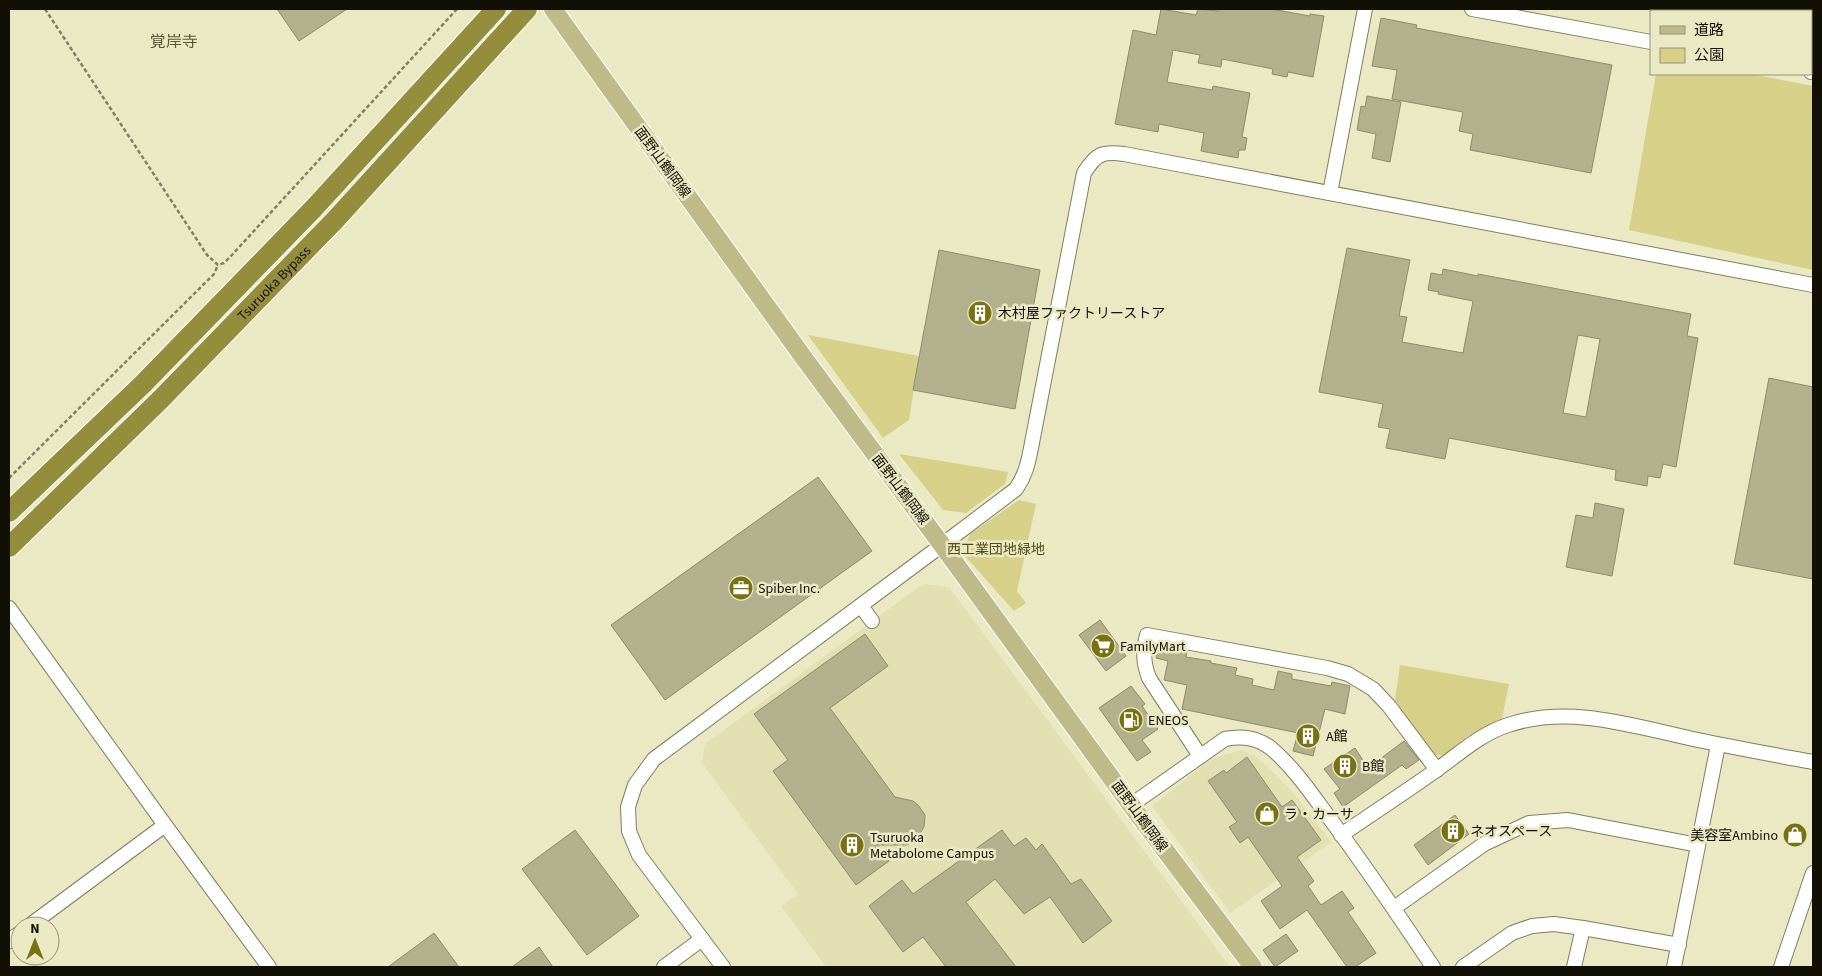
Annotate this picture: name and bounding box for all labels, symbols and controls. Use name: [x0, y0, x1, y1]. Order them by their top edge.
legend: [1650, 10, 1812, 75]
text: 道路: [1694, 20, 1724, 41]
district label: 覚岸寺: [150, 31, 198, 53]
text: 公園: [1694, 45, 1724, 66]
street label: 面野山鶴岡線: [629, 123, 695, 202]
street label: Tsuruoka Bypass: [233, 241, 316, 326]
building icon: 木村屋ファクトリーストア: [967, 300, 993, 326]
place label: 木村屋ファクトリーストア: [998, 304, 1165, 324]
street label: 面野山鶴岡線: [867, 450, 933, 529]
park label: 西工業団地緑地: [947, 540, 1045, 560]
office icon: Spiber Inc.: [728, 575, 754, 601]
place label: Spiber Inc.: [758, 579, 820, 599]
supermarket icon: FamilyMart: [1090, 633, 1116, 659]
place label: FamilyMart: [1120, 637, 1186, 657]
fuel station icon: ENEOS: [1118, 707, 1144, 733]
place label: ENEOS: [1148, 711, 1189, 731]
building icon: A館: [1295, 723, 1321, 749]
place label: A館: [1326, 727, 1348, 747]
building icon: B館: [1332, 753, 1358, 779]
place label: B館: [1362, 757, 1384, 777]
street label: 面野山鶴岡線: [1106, 777, 1172, 856]
shop icon: ラ・カーサ: [1254, 801, 1280, 827]
place label: ラ・カーサ: [1284, 805, 1354, 825]
building icon: ネオスペース: [1440, 818, 1466, 844]
place label: ネオスペース: [1470, 822, 1552, 842]
shop icon: 美容室Ambino: [1782, 822, 1808, 848]
place label: 美容室Ambino: [1690, 826, 1778, 846]
place label: Tsuruoka Metabolome Campus: [870, 828, 994, 864]
building icon: Tsuruoka Metabolome Campus: [839, 832, 865, 858]
north arrow: [10, 916, 60, 966]
text: N: [30, 919, 40, 939]

